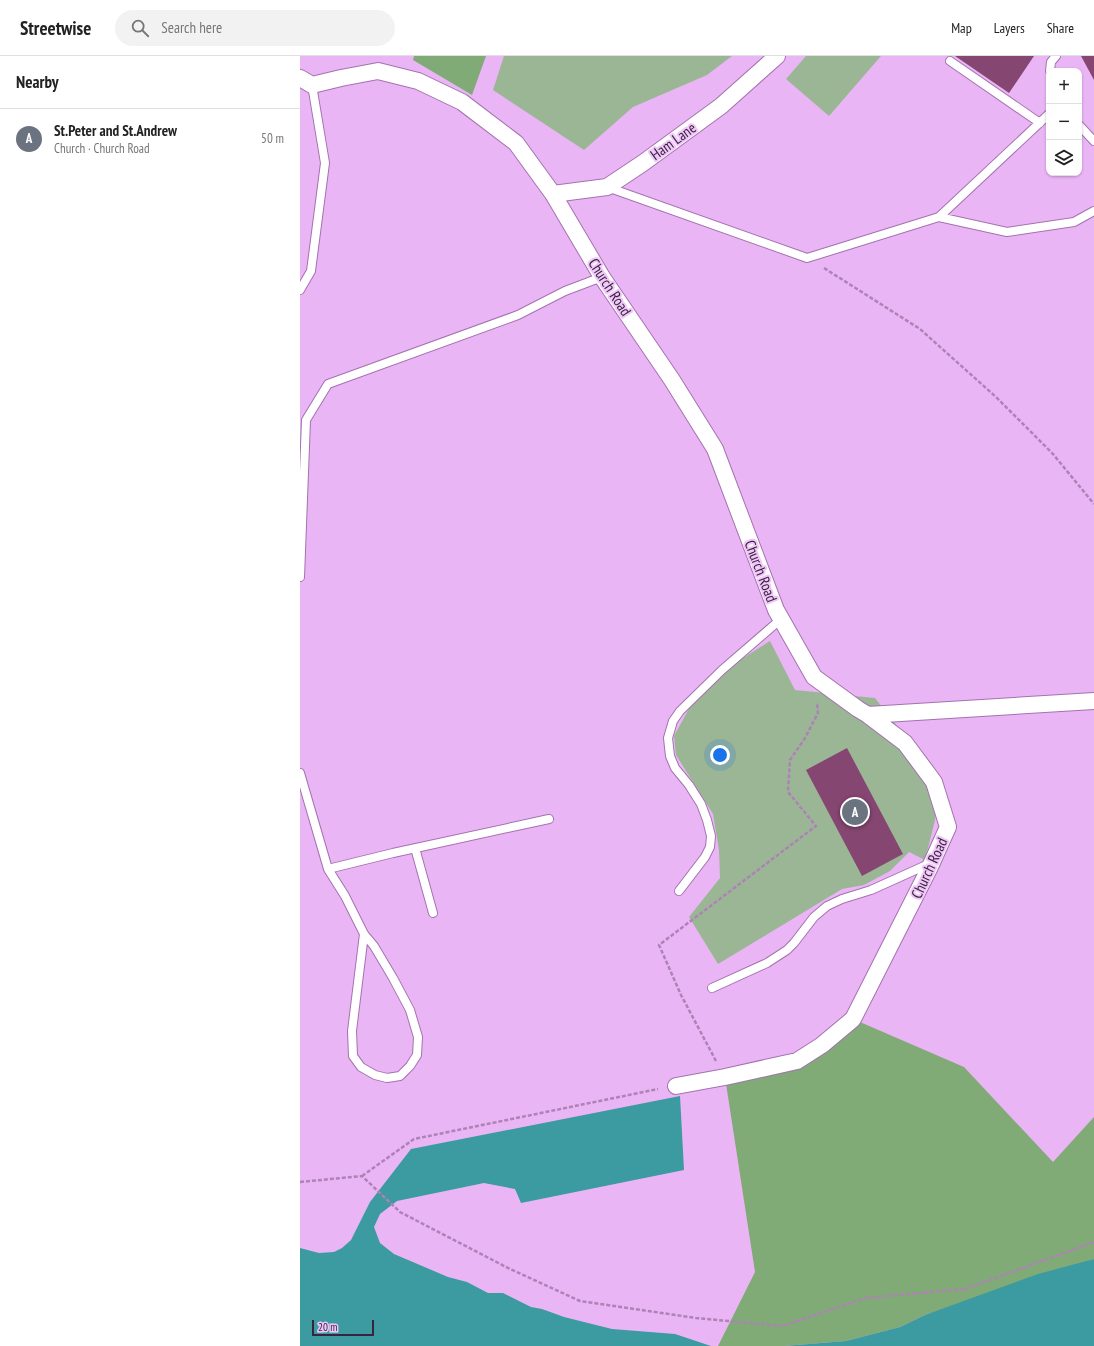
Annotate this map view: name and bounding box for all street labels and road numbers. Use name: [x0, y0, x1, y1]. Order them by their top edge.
street label: Ham Lane: [646, 118, 700, 164]
street label: Church Road: [584, 255, 636, 319]
street label: Church Road: [741, 537, 781, 605]
street label: Church Road: [907, 835, 951, 901]

